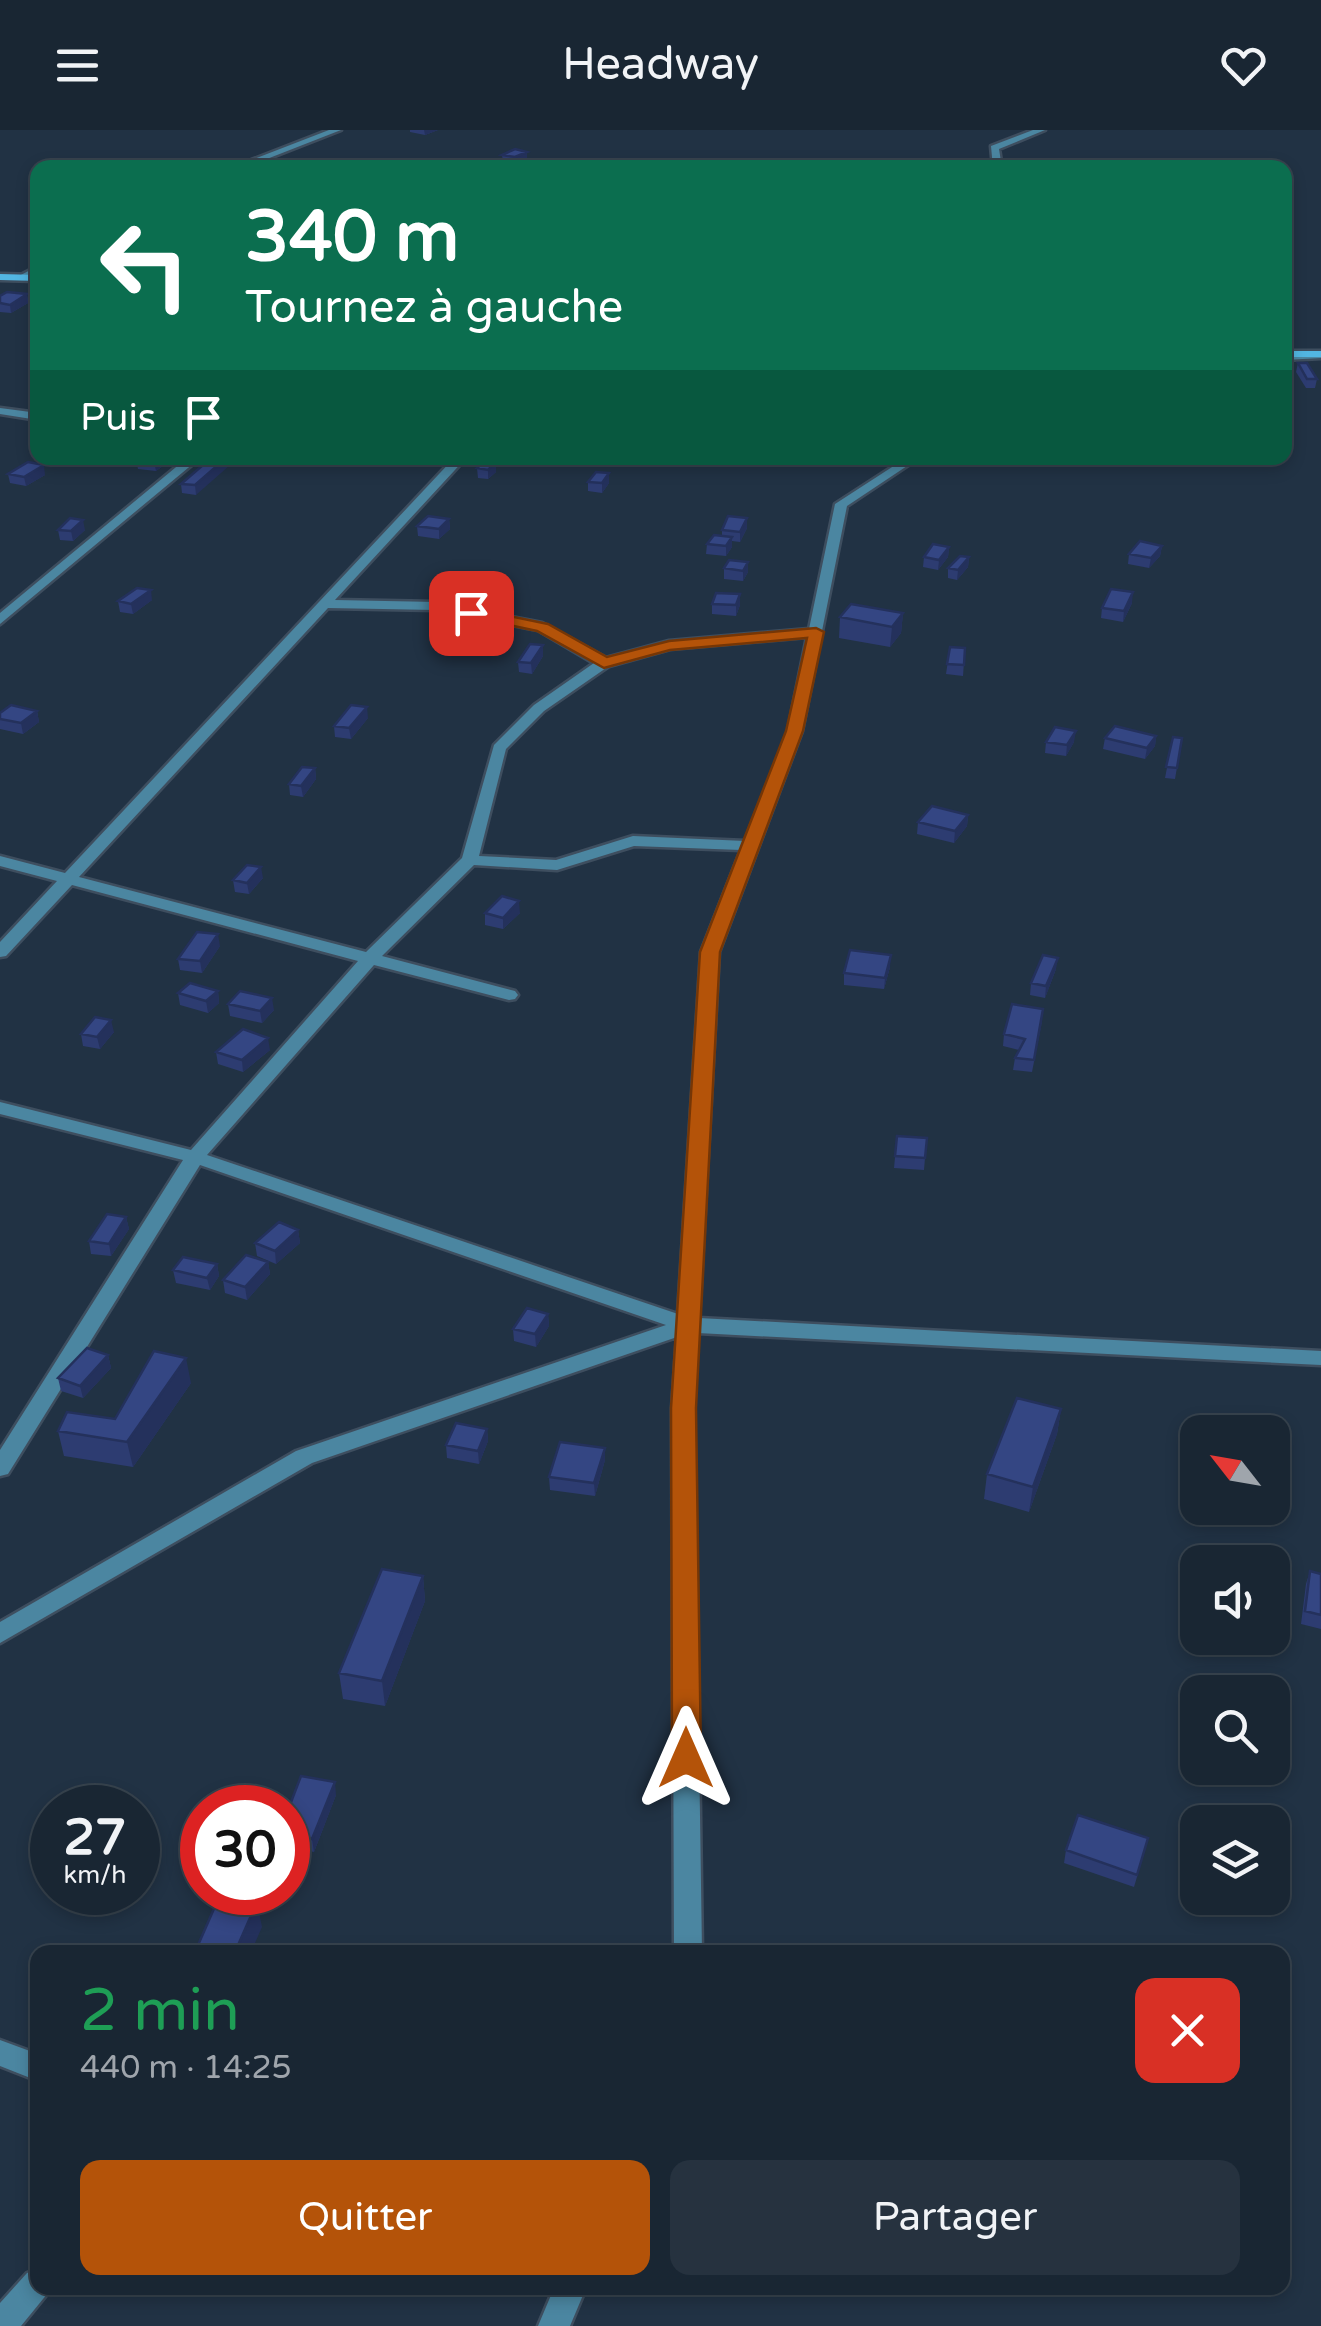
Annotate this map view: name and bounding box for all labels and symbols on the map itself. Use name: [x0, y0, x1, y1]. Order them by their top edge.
pin: [429, 571, 514, 656]
north arrow: [1180, 1415, 1290, 1525]
position arrow: [634, 1706, 738, 1810]
speed limit sign: 30: [180, 1785, 310, 1915]

